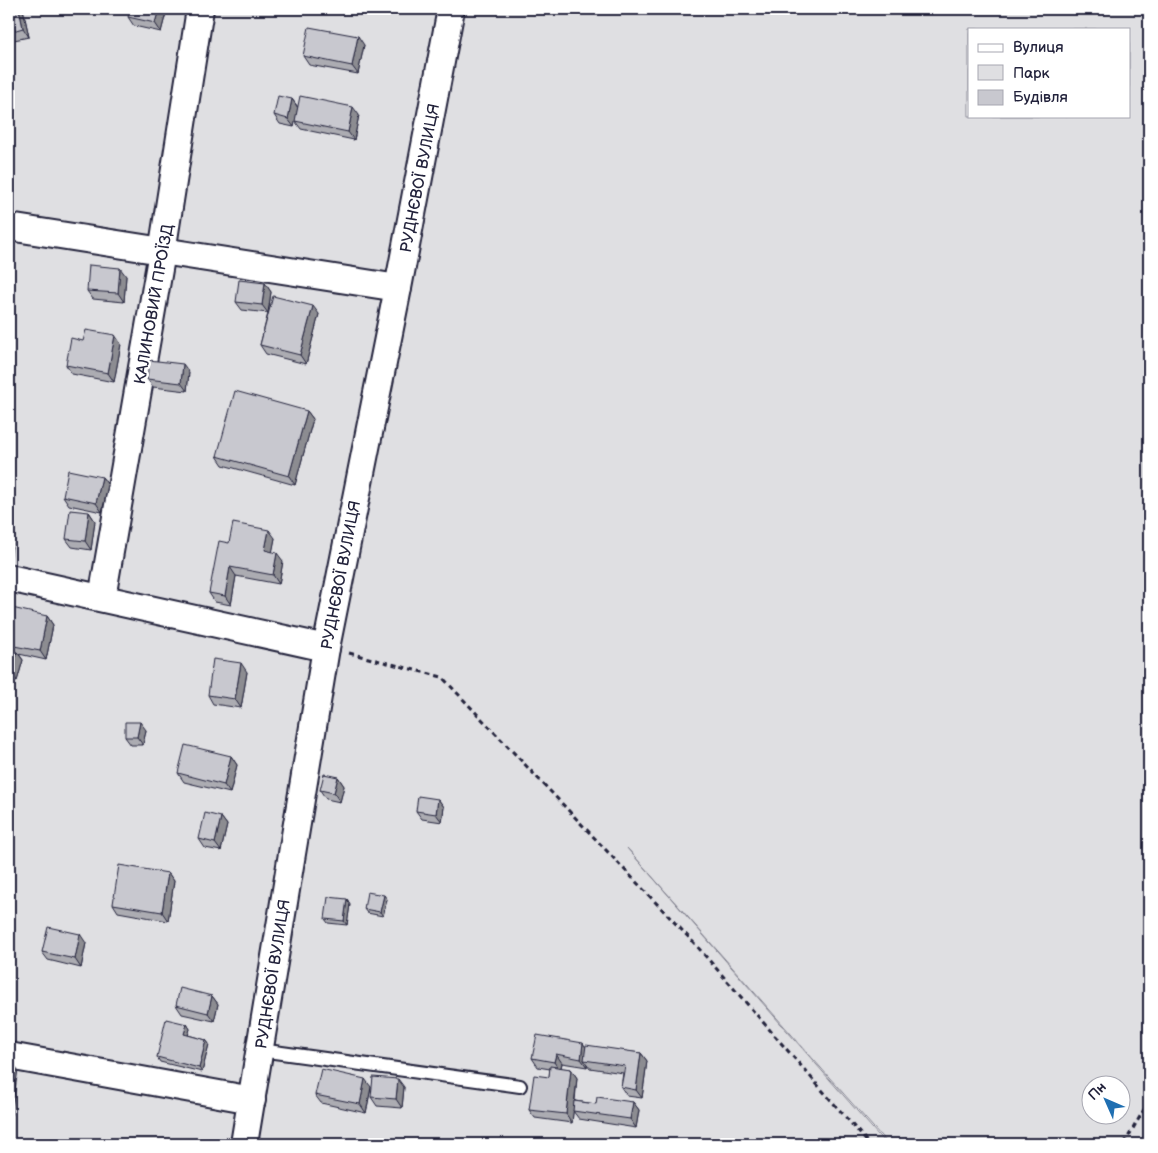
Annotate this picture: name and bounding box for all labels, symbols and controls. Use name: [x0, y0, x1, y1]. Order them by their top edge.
legend: [968, 28, 1130, 118]
text: Вулиця: [1013, 38, 1064, 57]
text: Парк: [1013, 64, 1050, 83]
text: Будівля: [1013, 88, 1068, 107]
street label: РУДНЄВОЇ ВУЛИЦЯ: [395, 102, 444, 254]
street label: КАЛИНОВИЙ ПРОЇЗД: [129, 222, 178, 386]
street label: РУДНЄВОЇ ВУЛИЦЯ: [316, 499, 365, 651]
street label: РУДНЄВОЇ ВУЛИЦЯ: [250, 898, 295, 1051]
north arrow: [1080, 1076, 1130, 1126]
text: Пн: [1085, 1079, 1110, 1104]

